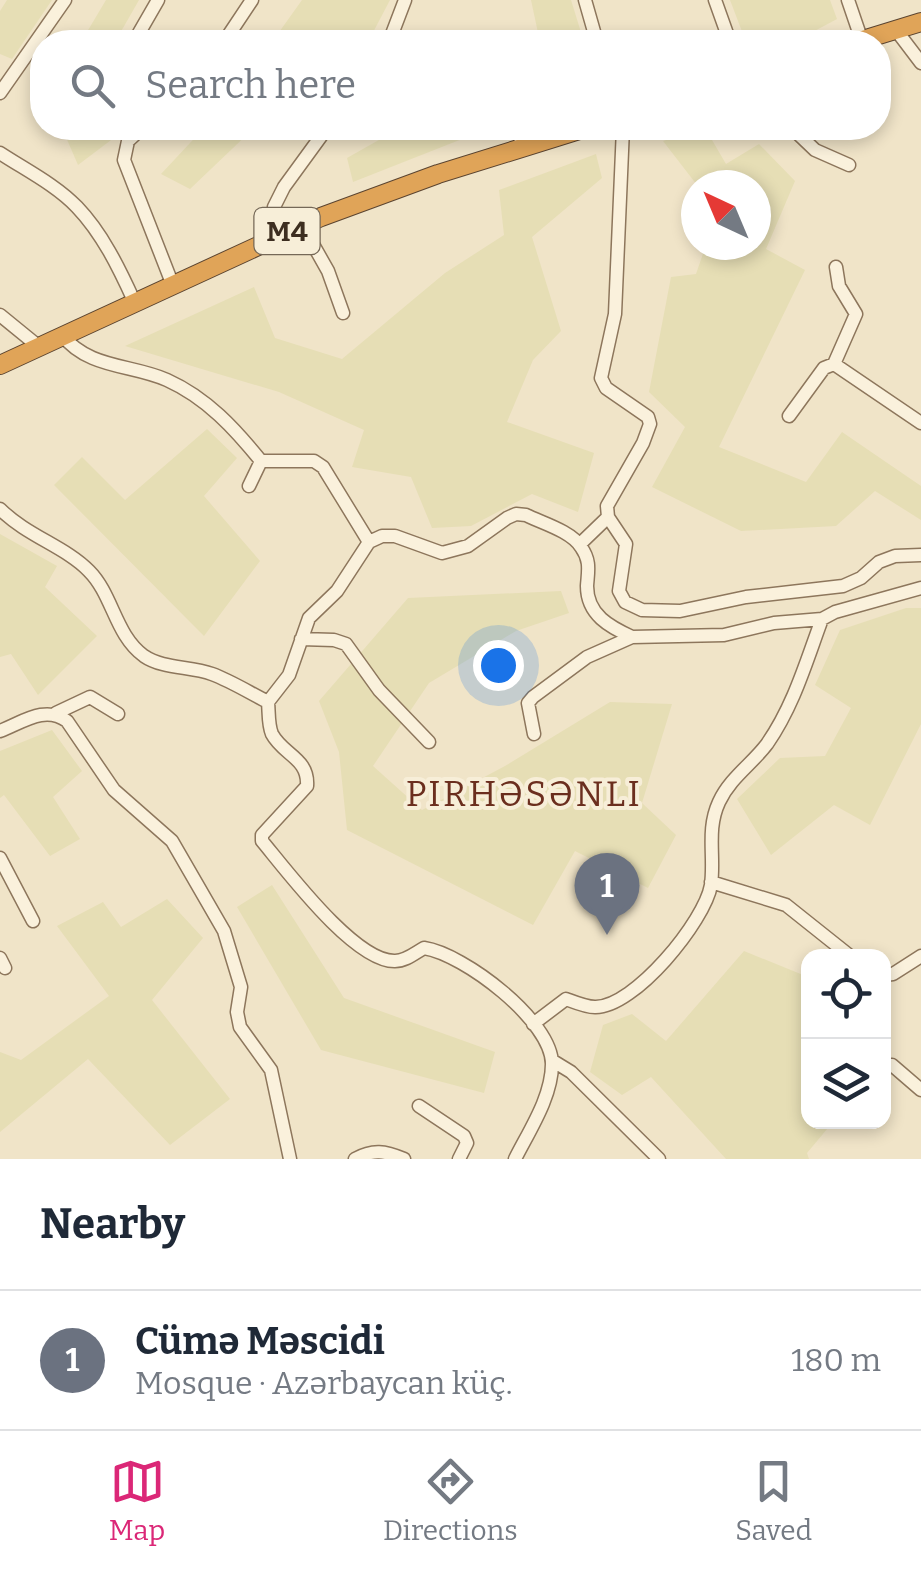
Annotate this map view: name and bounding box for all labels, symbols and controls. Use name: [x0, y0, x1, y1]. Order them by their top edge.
search box: [30, 30, 891, 140]
icon: search: [65, 58, 120, 113]
text: Search here: [145, 62, 356, 108]
north arrow: [681, 170, 771, 260]
road number: M4: [254, 208, 320, 254]
your location: [473, 640, 524, 691]
district label: PIRHƏSƏNLI: [406, 773, 642, 815]
pin: 1: [574, 852, 640, 935]
map controls: [801, 949, 891, 1129]
button: locate: [801, 949, 891, 1039]
button: layers: [801, 1039, 891, 1129]
text: Nearby: [40, 1199, 185, 1249]
text: Cümə Məscidi: [135, 1318, 385, 1364]
text: 1: [66, 1341, 79, 1379]
text: 180 m: [791, 1341, 881, 1379]
text: Mosque · Azərbaycan küç.: [135, 1364, 512, 1402]
tab: Map: [109, 1454, 165, 1547]
tab: Directions: [383, 1454, 518, 1547]
tab: Saved: [735, 1454, 812, 1547]

